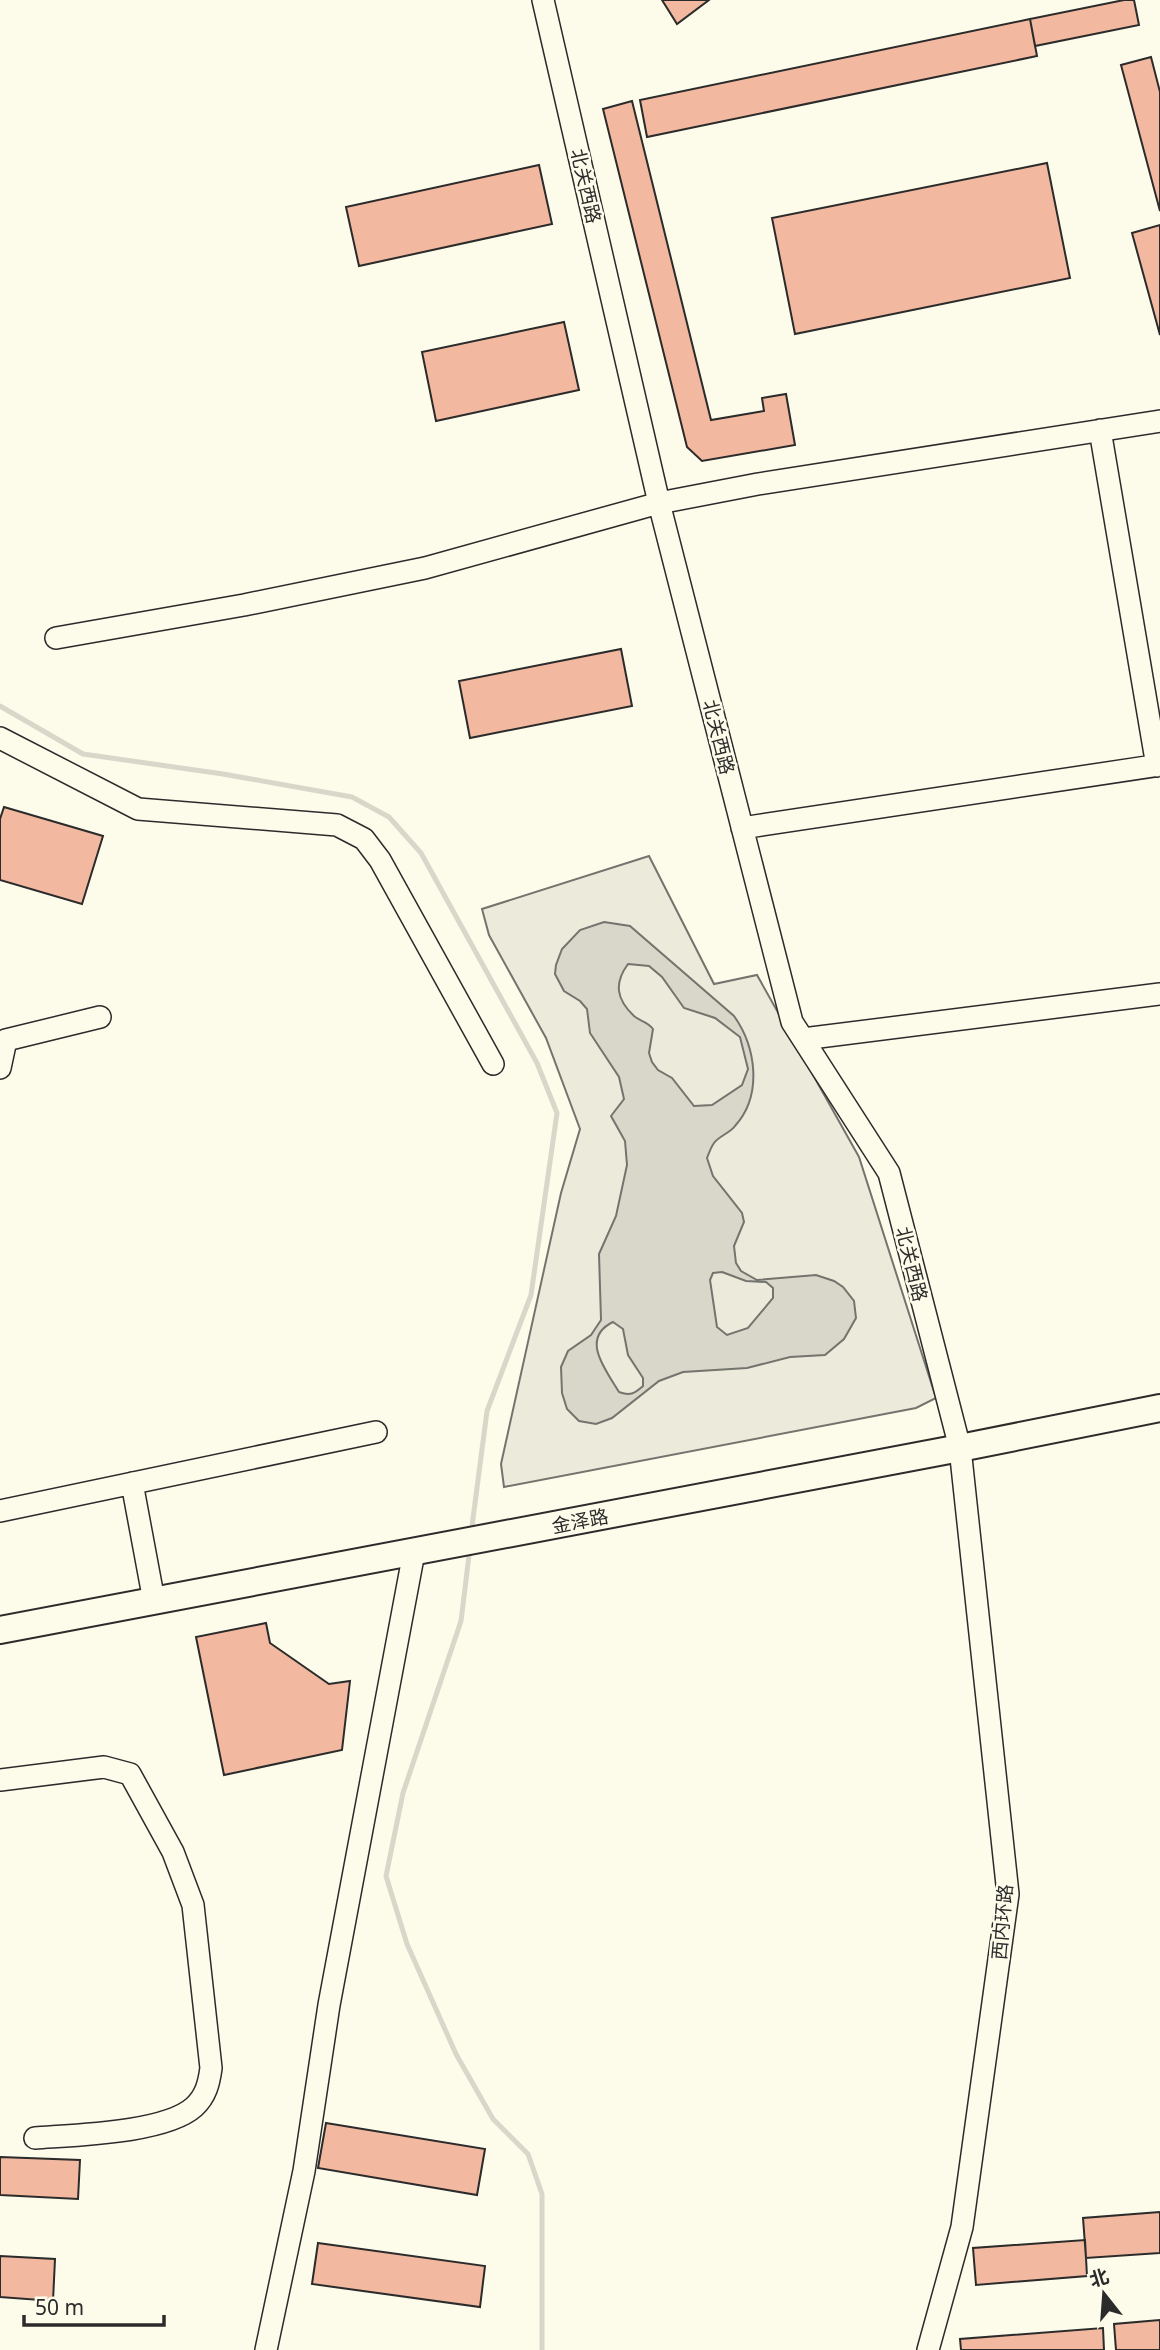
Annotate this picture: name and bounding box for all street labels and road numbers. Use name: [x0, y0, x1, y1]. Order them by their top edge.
street label: 北关西路: [565, 146, 607, 226]
street label: 北关西路: [697, 697, 741, 777]
street label: 北关西路: [890, 1224, 934, 1304]
street label: 金泽路: [550, 1503, 610, 1539]
street label: 西内环路: [986, 1883, 1018, 1961]

